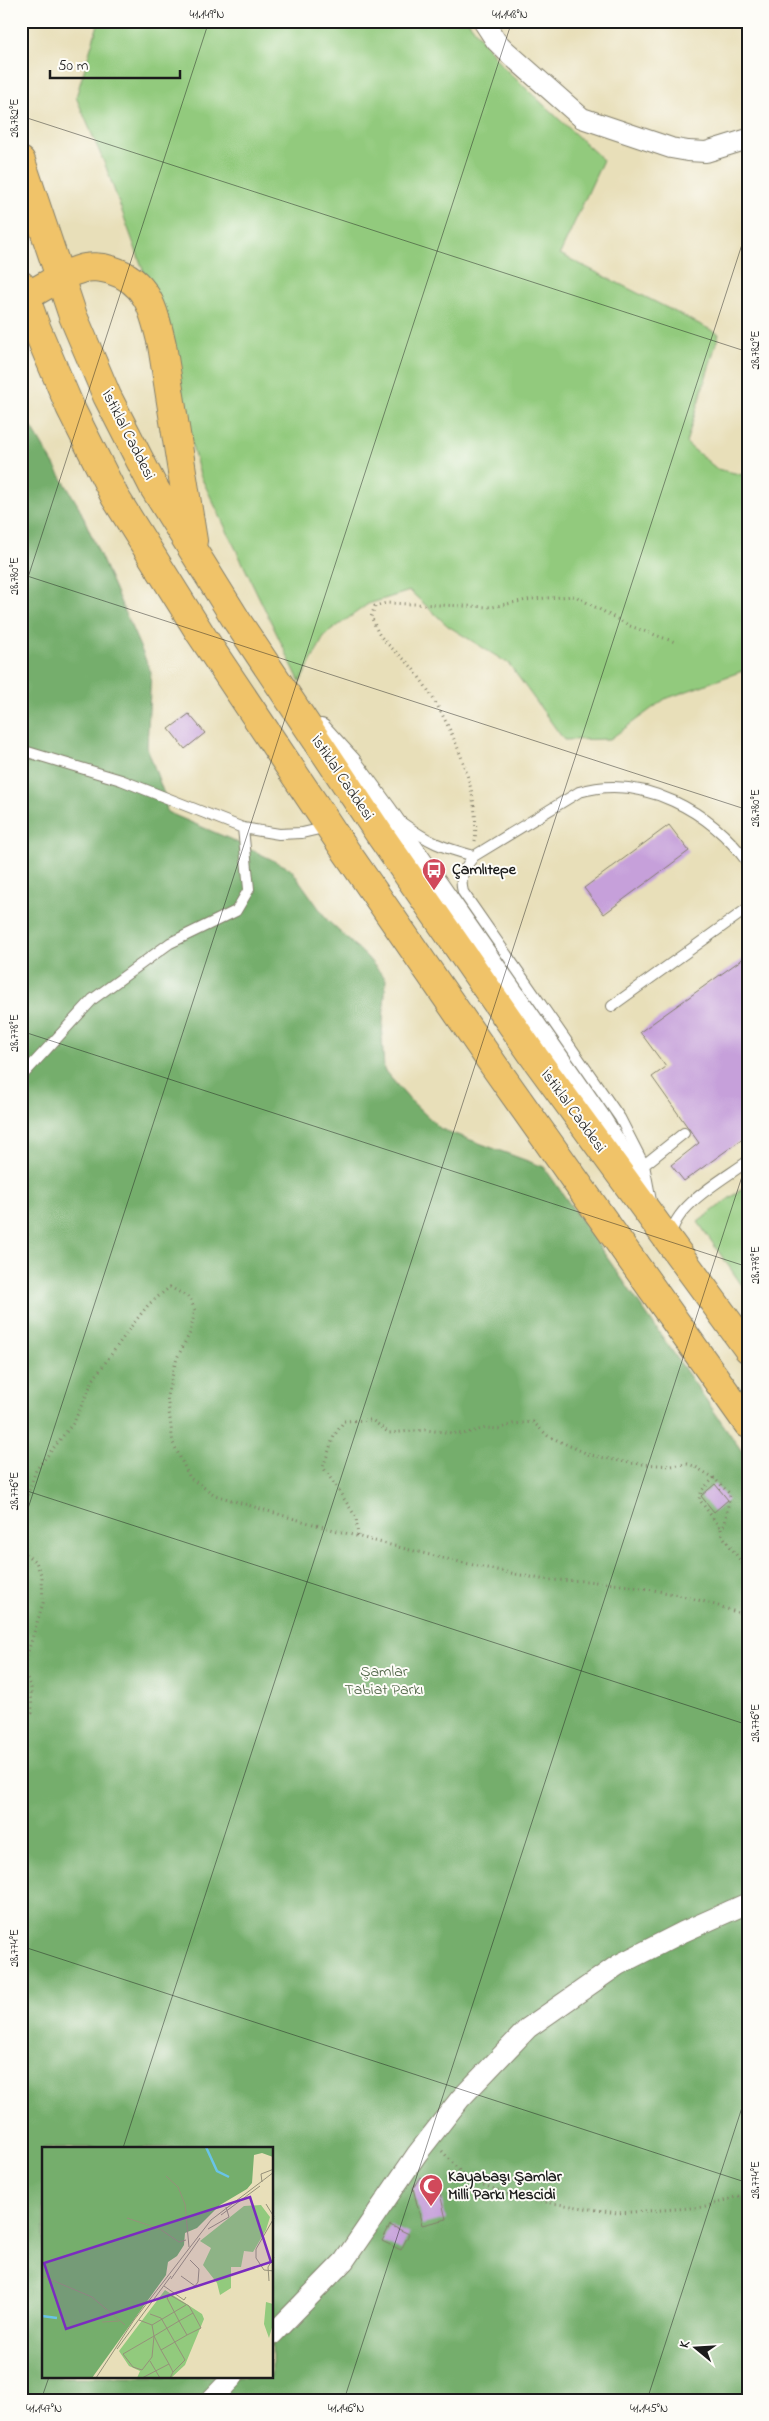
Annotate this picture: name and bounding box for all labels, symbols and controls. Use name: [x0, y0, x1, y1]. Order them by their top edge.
text: 41.149°N: [190, 6, 224, 24]
text: 41.148°N: [492, 6, 528, 24]
scale bar: [50, 48, 180, 80]
text: 50 m: [58, 55, 89, 77]
text: 28.782°E: [6, 99, 24, 137]
text: 28.782°E: [747, 331, 765, 369]
street label: İstiklal Caddesi: [95, 386, 161, 485]
text: 28.780°E: [6, 557, 24, 595]
street label: İstiklal Caddesi: [304, 730, 380, 826]
text: 28.780°E: [747, 789, 765, 827]
bus stop icon: Çamlıtepe: [421, 857, 447, 891]
place label: Çamlıtepe: [452, 858, 517, 882]
text: 28.778°E: [6, 1014, 24, 1052]
street label: İstiklal Caddesi: [534, 1064, 612, 1158]
text: 28.778°E: [747, 1246, 765, 1284]
text: 28.776°E: [6, 1472, 24, 1510]
park label: Şamlar Tabiat Parkı: [345, 1660, 424, 1702]
text: 28.776°E: [747, 1704, 765, 1742]
text: 28.774°E: [6, 1929, 24, 1967]
inset map: [42, 2147, 274, 2378]
text: 28.774°E: [747, 2161, 765, 2199]
place label: Kayabaşı Şamlar Milli Parkı Mescidi: [448, 2165, 563, 2207]
mosque icon: Kayabaşı Şamlar Milli Parkı Mescidi: [418, 2173, 444, 2207]
north arrow: [672, 2324, 722, 2374]
text: K: [674, 2337, 696, 2351]
text: 41.147°N: [26, 2400, 62, 2418]
text: 41.146°N: [328, 2400, 364, 2418]
text: 41.145°N: [630, 2400, 668, 2418]

